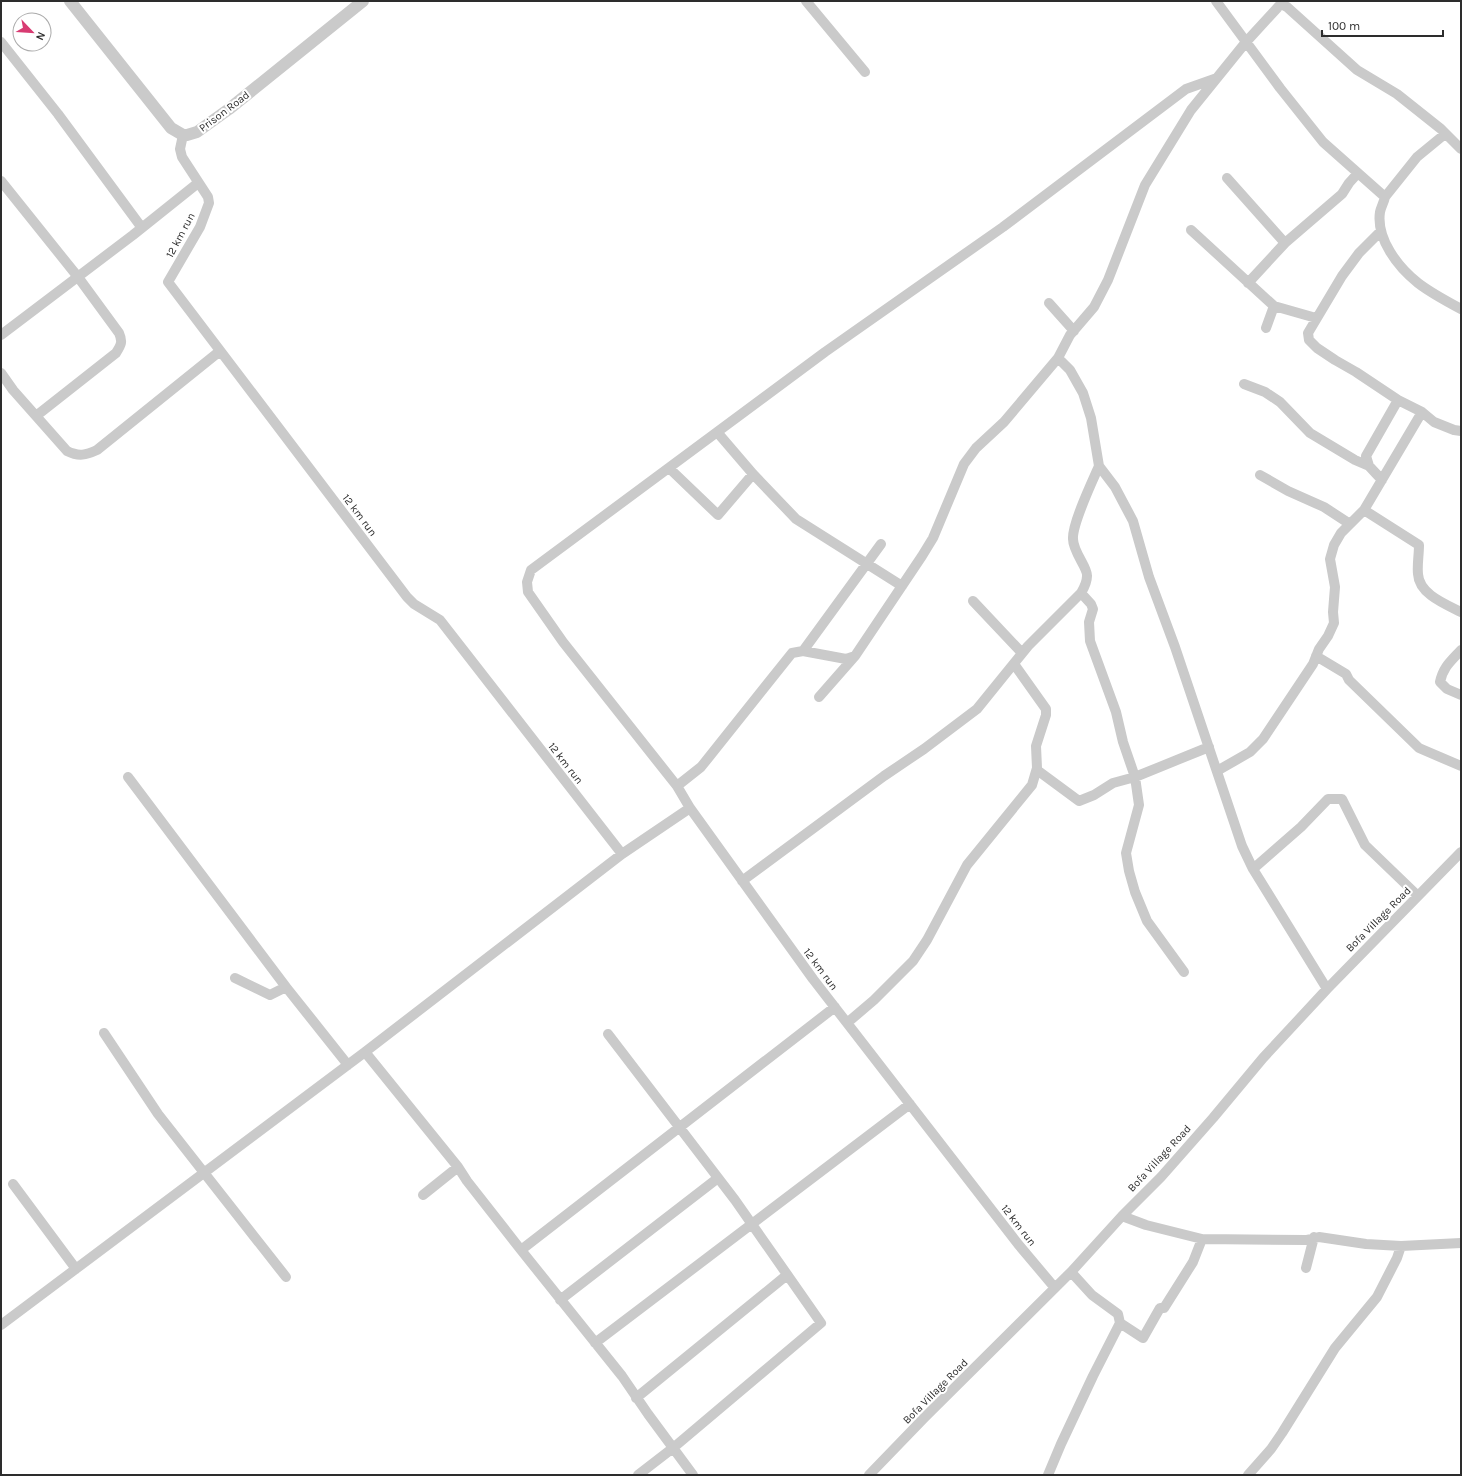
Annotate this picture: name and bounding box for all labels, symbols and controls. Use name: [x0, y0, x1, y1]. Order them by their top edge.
north arrow: [12, 12, 52, 52]
scale bar: [1322, 12, 1443, 38]
text: 100 m: [1328, 19, 1360, 33]
text: N: [33, 30, 48, 42]
street label: Prison Road: [197, 88, 252, 135]
street label: 12 km run: [163, 211, 198, 260]
street label: 12 km run: [340, 492, 380, 539]
street label: 12 km run: [545, 740, 586, 787]
street label: Bofa Village Road: [1343, 884, 1414, 955]
street label: 12 km run: [801, 946, 841, 993]
street label: Bofa Village Road: [1125, 1122, 1194, 1195]
street label: 12 km run: [998, 1202, 1039, 1249]
street label: Bofa Village Road: [900, 1356, 971, 1427]

